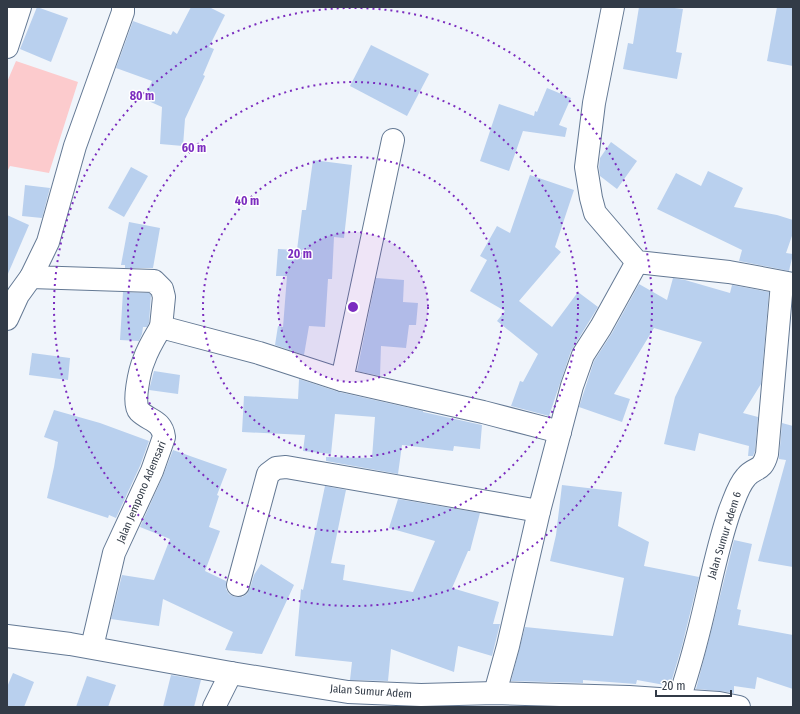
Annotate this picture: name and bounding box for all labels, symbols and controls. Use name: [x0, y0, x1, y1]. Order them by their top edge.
text: 80 m: [130, 89, 154, 103]
text: 60 m: [182, 141, 206, 155]
text: 40 m: [235, 194, 259, 208]
text: 20 m: [287, 247, 312, 261]
centre of rings: [346, 300, 360, 314]
street label: Jalan Jempono Ademsari: [114, 439, 169, 545]
street label: Jalan Sumur Adem 6: [705, 490, 744, 580]
scale bar: [656, 672, 731, 698]
text: 20 m: [662, 679, 686, 693]
street label: Jalan Sumur Adem: [329, 682, 412, 701]

